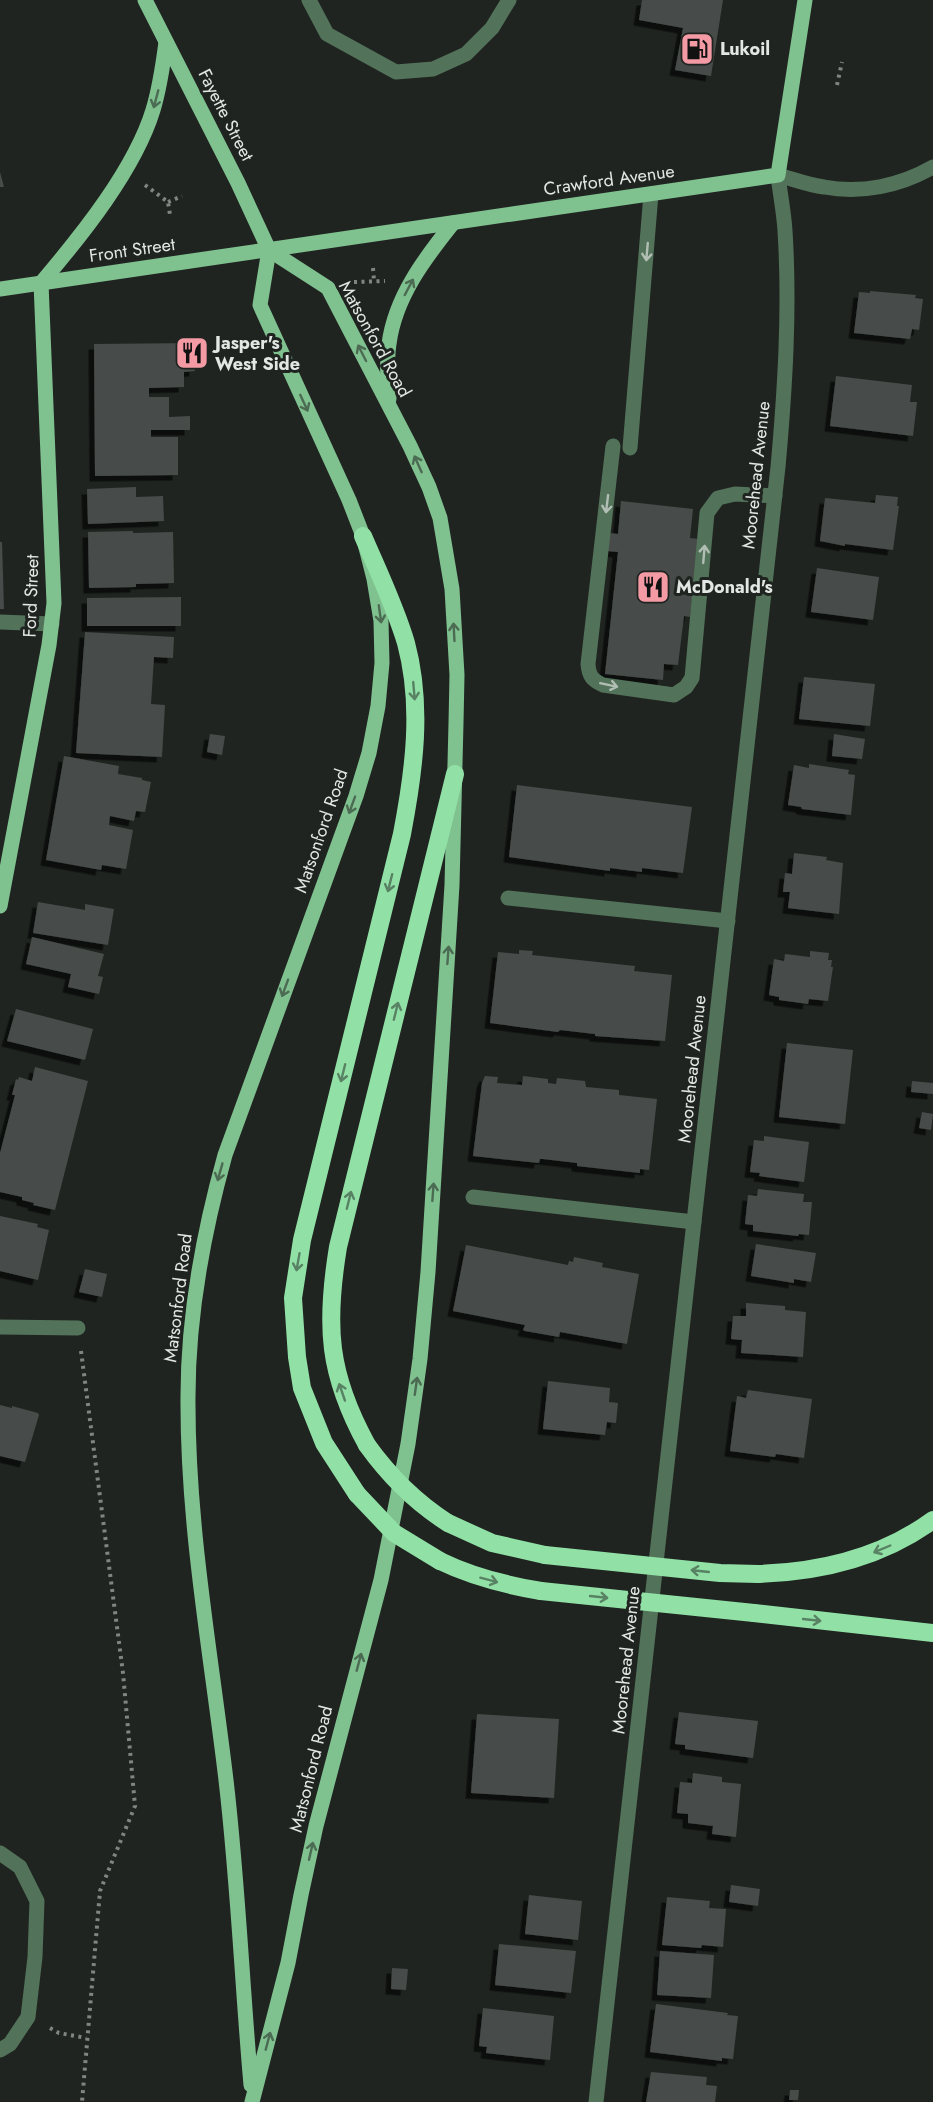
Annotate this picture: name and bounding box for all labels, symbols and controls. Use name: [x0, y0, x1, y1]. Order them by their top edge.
fuel station icon: Lukoil: [679, 31, 715, 67]
place label: Lukoil: [720, 36, 770, 62]
street label: Fayette Street: [192, 64, 261, 166]
one-way arrow: [150, 89, 161, 108]
street label: Crawford Avenue: [542, 158, 676, 202]
street label: Front Street: [87, 231, 177, 269]
one-way arrow: [641, 242, 652, 262]
street label: Matsonford Road: [332, 276, 418, 402]
one-way arrow: [404, 279, 415, 297]
place label: Jasper's West Side: [212, 330, 300, 377]
restaurant icon: Jasper's West Side: [174, 335, 210, 371]
one-way arrow: [356, 344, 368, 362]
one-way arrow: [299, 393, 311, 411]
street label: Moorehead Avenue: [735, 400, 777, 550]
one-way arrow: [412, 455, 423, 473]
one-way arrow: [601, 494, 612, 514]
one-way arrow: [699, 544, 710, 564]
street label: Ford Street: [17, 553, 45, 638]
restaurant icon: McDonald's: [635, 569, 671, 605]
place label: McDonald's: [676, 574, 773, 600]
one-way arrow: [374, 604, 385, 623]
one-way arrow: [448, 622, 459, 642]
one-way arrow: [409, 680, 420, 700]
one-way arrow: [599, 680, 618, 691]
street label: Matsonford Road: [288, 765, 354, 897]
one-way arrow: [346, 795, 357, 814]
one-way arrow: [383, 873, 395, 892]
one-way arrow: [443, 946, 454, 966]
one-way arrow: [279, 979, 290, 997]
street label: Moorehead Avenue: [671, 994, 713, 1144]
one-way arrow: [391, 1002, 403, 1021]
one-way arrow: [337, 1063, 349, 1082]
one-way arrow: [214, 1162, 226, 1181]
one-way arrow: [428, 1182, 439, 1202]
one-way arrow: [344, 1191, 356, 1210]
street label: Matsonford Road: [157, 1232, 199, 1364]
one-way arrow: [292, 1252, 303, 1272]
one-way arrow: [411, 1377, 422, 1396]
one-way arrow: [336, 1383, 347, 1402]
one-way arrow: [874, 1544, 892, 1555]
one-way arrow: [690, 1565, 710, 1576]
one-way arrow: [479, 1575, 498, 1587]
street label: Moorehead Avenue: [605, 1585, 647, 1735]
one-way arrow: [589, 1592, 608, 1603]
one-way arrow: [801, 1615, 821, 1626]
one-way arrow: [354, 1653, 365, 1672]
street label: Matsonford Road: [283, 1703, 339, 1835]
one-way arrow: [305, 1842, 317, 1861]
one-way arrow: [262, 2032, 274, 2051]

